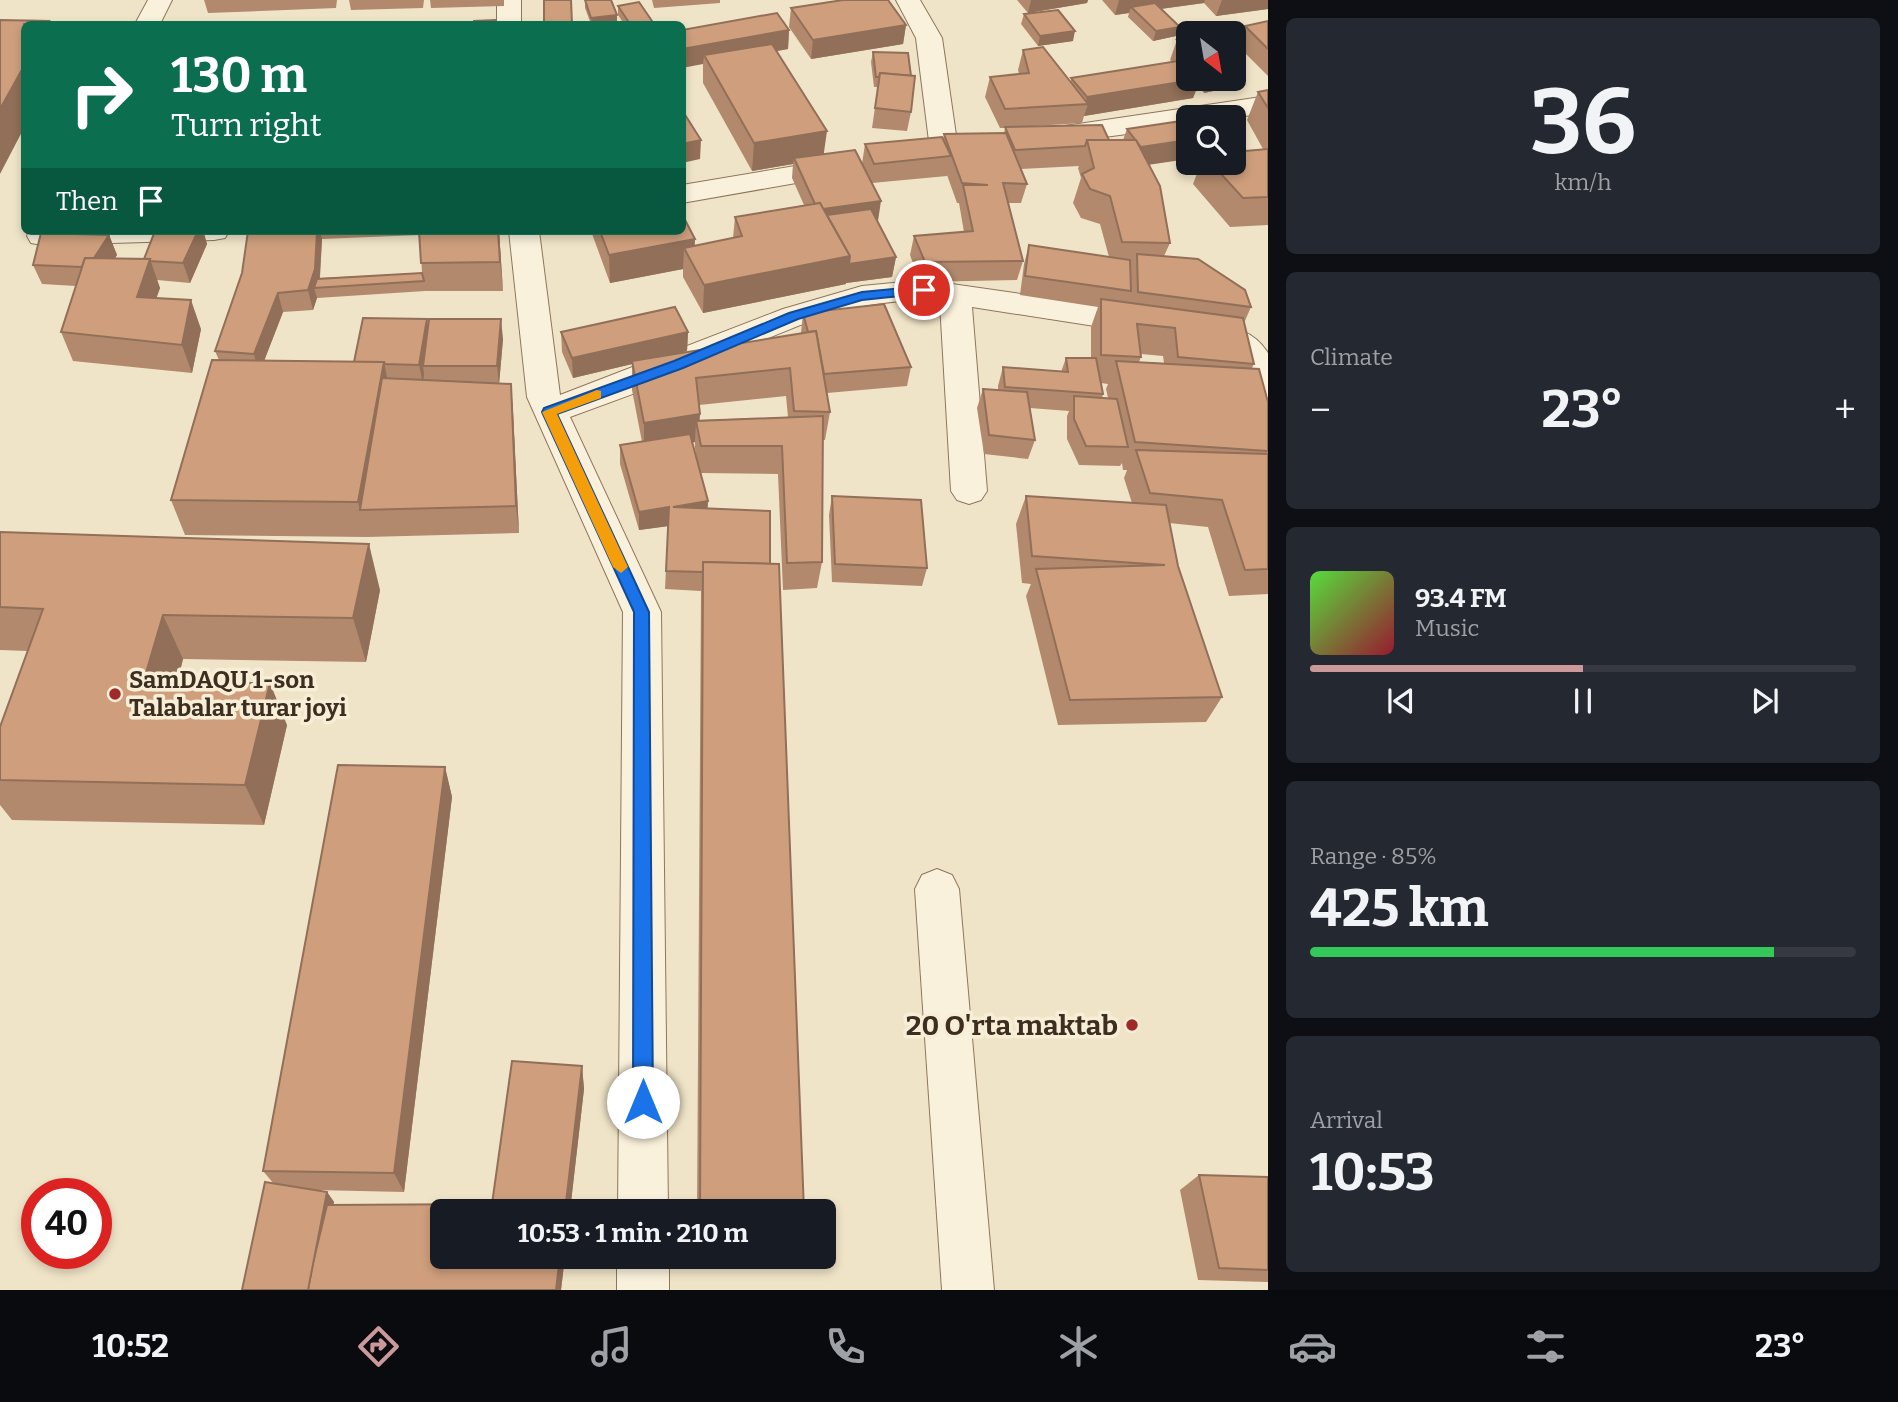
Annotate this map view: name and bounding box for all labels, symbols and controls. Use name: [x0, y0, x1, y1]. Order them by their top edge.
north arrow: [1176, 21, 1246, 91]
map controls: [1176, 21, 1246, 175]
text: 130 m: [171, 46, 307, 105]
icon: right: [56, 49, 147, 140]
text: 36: [1530, 68, 1636, 177]
button: search: [1176, 105, 1246, 175]
text: Turn right: [171, 106, 322, 144]
text: km/h: [1555, 168, 1611, 196]
icon: arrive: [132, 182, 170, 220]
text: Then: [56, 186, 118, 217]
pin: [894, 260, 954, 320]
icon: arrive: [905, 271, 943, 309]
text: Climate: [1310, 343, 1393, 371]
text: 23°: [1542, 378, 1624, 441]
text: −: [1310, 387, 1331, 433]
text: +: [1834, 387, 1856, 433]
text: 93.4 FM: [1415, 583, 1507, 614]
text: Music: [1415, 614, 1479, 642]
place label: SamDAQU 1-son Talabalar turar joyi: [129, 666, 347, 722]
icon: previous: [1382, 682, 1420, 720]
icon: pause: [1564, 682, 1602, 720]
icon: next: [1746, 682, 1784, 720]
marker: SamDAQU 1-son Talabalar turar joyi: [107, 686, 123, 702]
text: Range · 85%: [1310, 842, 1437, 870]
text: 425 km: [1310, 877, 1489, 940]
place label: 20 O'rta maktab: [906, 1009, 1118, 1042]
marker: 20 O'rta maktab: [1124, 1017, 1140, 1033]
position arrow: [606, 1065, 680, 1139]
text: Arrival: [1310, 1106, 1383, 1134]
text: 10:53: [1310, 1141, 1435, 1204]
speed limit sign: 40: [21, 1178, 112, 1269]
text: 10:53 · 1 min · 210 m: [518, 1218, 748, 1249]
icon: directions: [354, 1322, 403, 1371]
icon: music: [587, 1322, 636, 1371]
icon: phone: [821, 1322, 870, 1371]
icon: climate: [1054, 1322, 1103, 1371]
icon: car: [1288, 1322, 1337, 1371]
icon: filters: [1521, 1322, 1570, 1371]
text: 10:52: [92, 1327, 169, 1365]
text: 23°: [1755, 1327, 1806, 1365]

